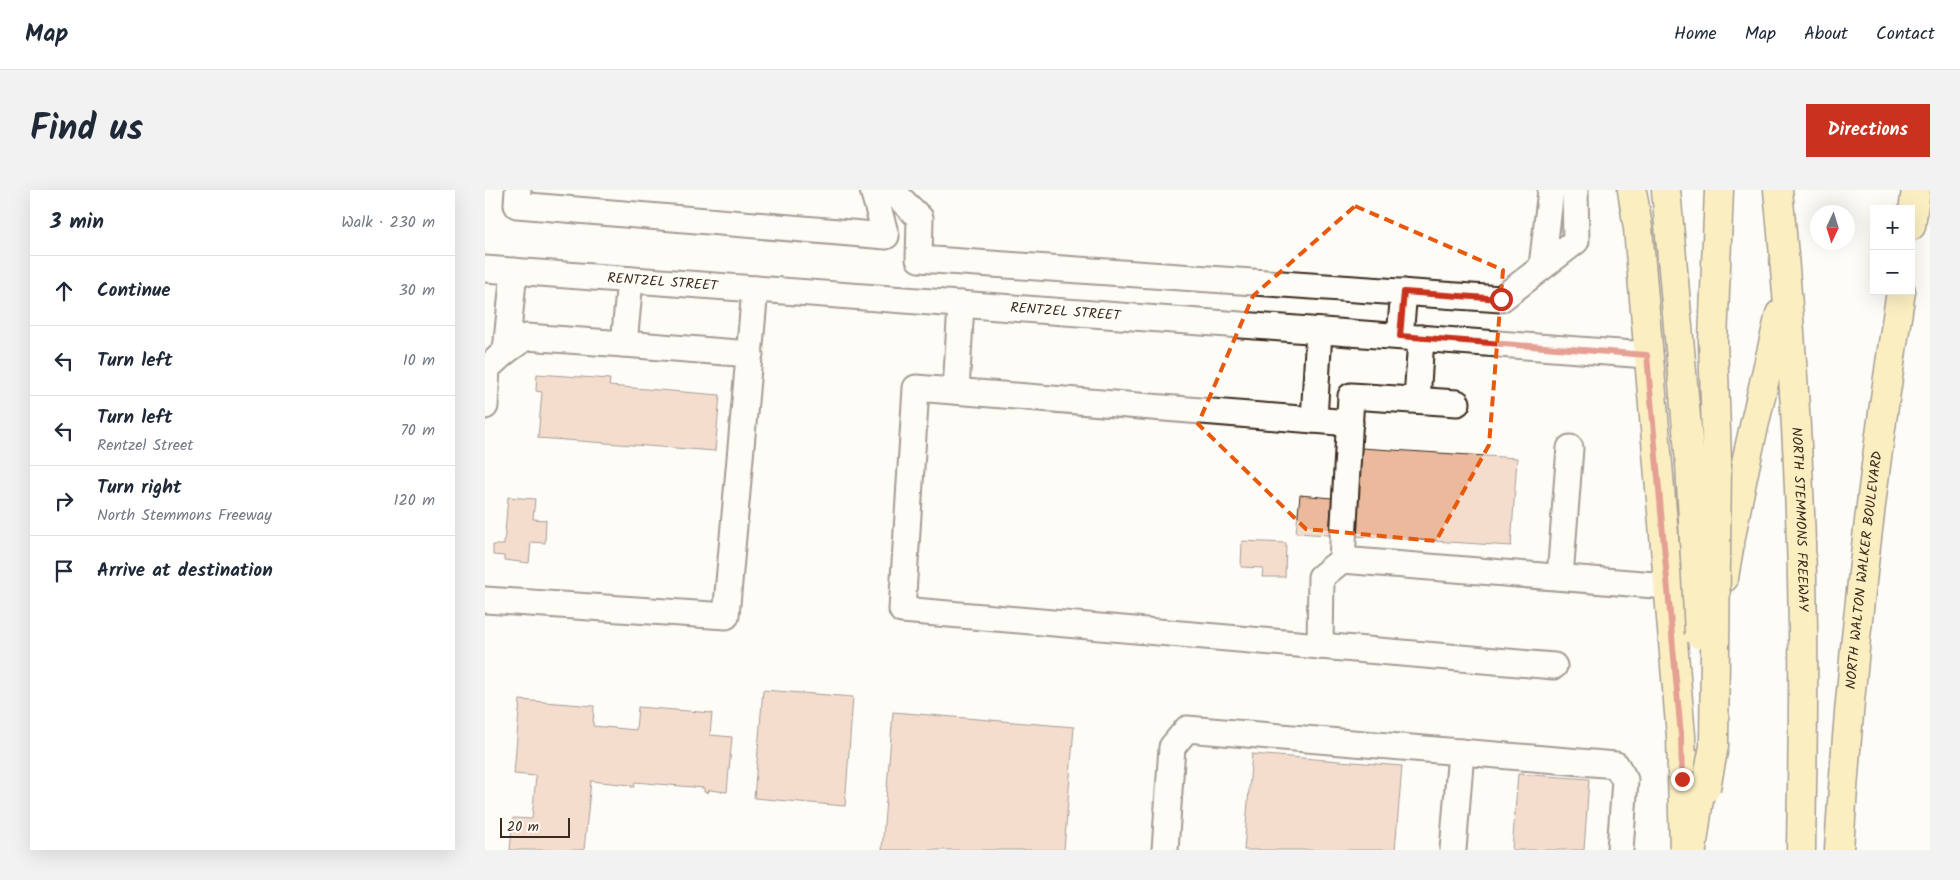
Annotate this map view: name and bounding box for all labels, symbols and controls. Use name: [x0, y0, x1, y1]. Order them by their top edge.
text: Map: [25, 15, 68, 54]
text: Home: [1674, 20, 1717, 49]
text: Map: [1745, 20, 1776, 49]
text: About: [1804, 20, 1848, 49]
text: Contact: [1876, 20, 1935, 49]
text: Find us: [30, 102, 143, 158]
button: Directions: [1806, 104, 1930, 157]
north arrow: [1810, 205, 1855, 250]
map controls: [1870, 205, 1915, 295]
button: +: [1870, 205, 1915, 250]
text: 3 min: [50, 206, 104, 239]
text: Walk · 230 m: [341, 210, 435, 235]
button: −: [1870, 250, 1915, 295]
street label: RENTZEL STREET: [607, 267, 720, 297]
text: Continue: [97, 276, 170, 306]
icon: ahead: [50, 277, 78, 305]
text: 30 m: [399, 278, 435, 303]
route start: [1490, 288, 1513, 311]
street label: RENTZEL STREET: [1009, 297, 1123, 327]
text: Turn left: [97, 346, 172, 376]
icon: left: [50, 347, 78, 375]
text: 10 m: [403, 348, 435, 373]
text: Turn left: [97, 403, 172, 433]
icon: left: [50, 417, 78, 445]
text: 70 m: [400, 418, 435, 443]
street label: NORTH STEMMONS FREEWAY: [1785, 426, 1814, 613]
text: Rentzel Street: [97, 433, 193, 458]
street label: NORTH WALTON WALKER BOULEVARD: [1840, 450, 1889, 690]
text: Turn right: [97, 473, 182, 503]
icon: right: [50, 487, 78, 515]
text: 120 m: [394, 488, 435, 513]
text: North Stemmons Freeway: [97, 503, 272, 528]
text: Arrive at destination: [97, 556, 273, 586]
icon: arrive: [50, 557, 78, 585]
route end: [1671, 768, 1694, 791]
scale bar: [500, 815, 570, 838]
text: 20 m: [507, 816, 539, 838]

